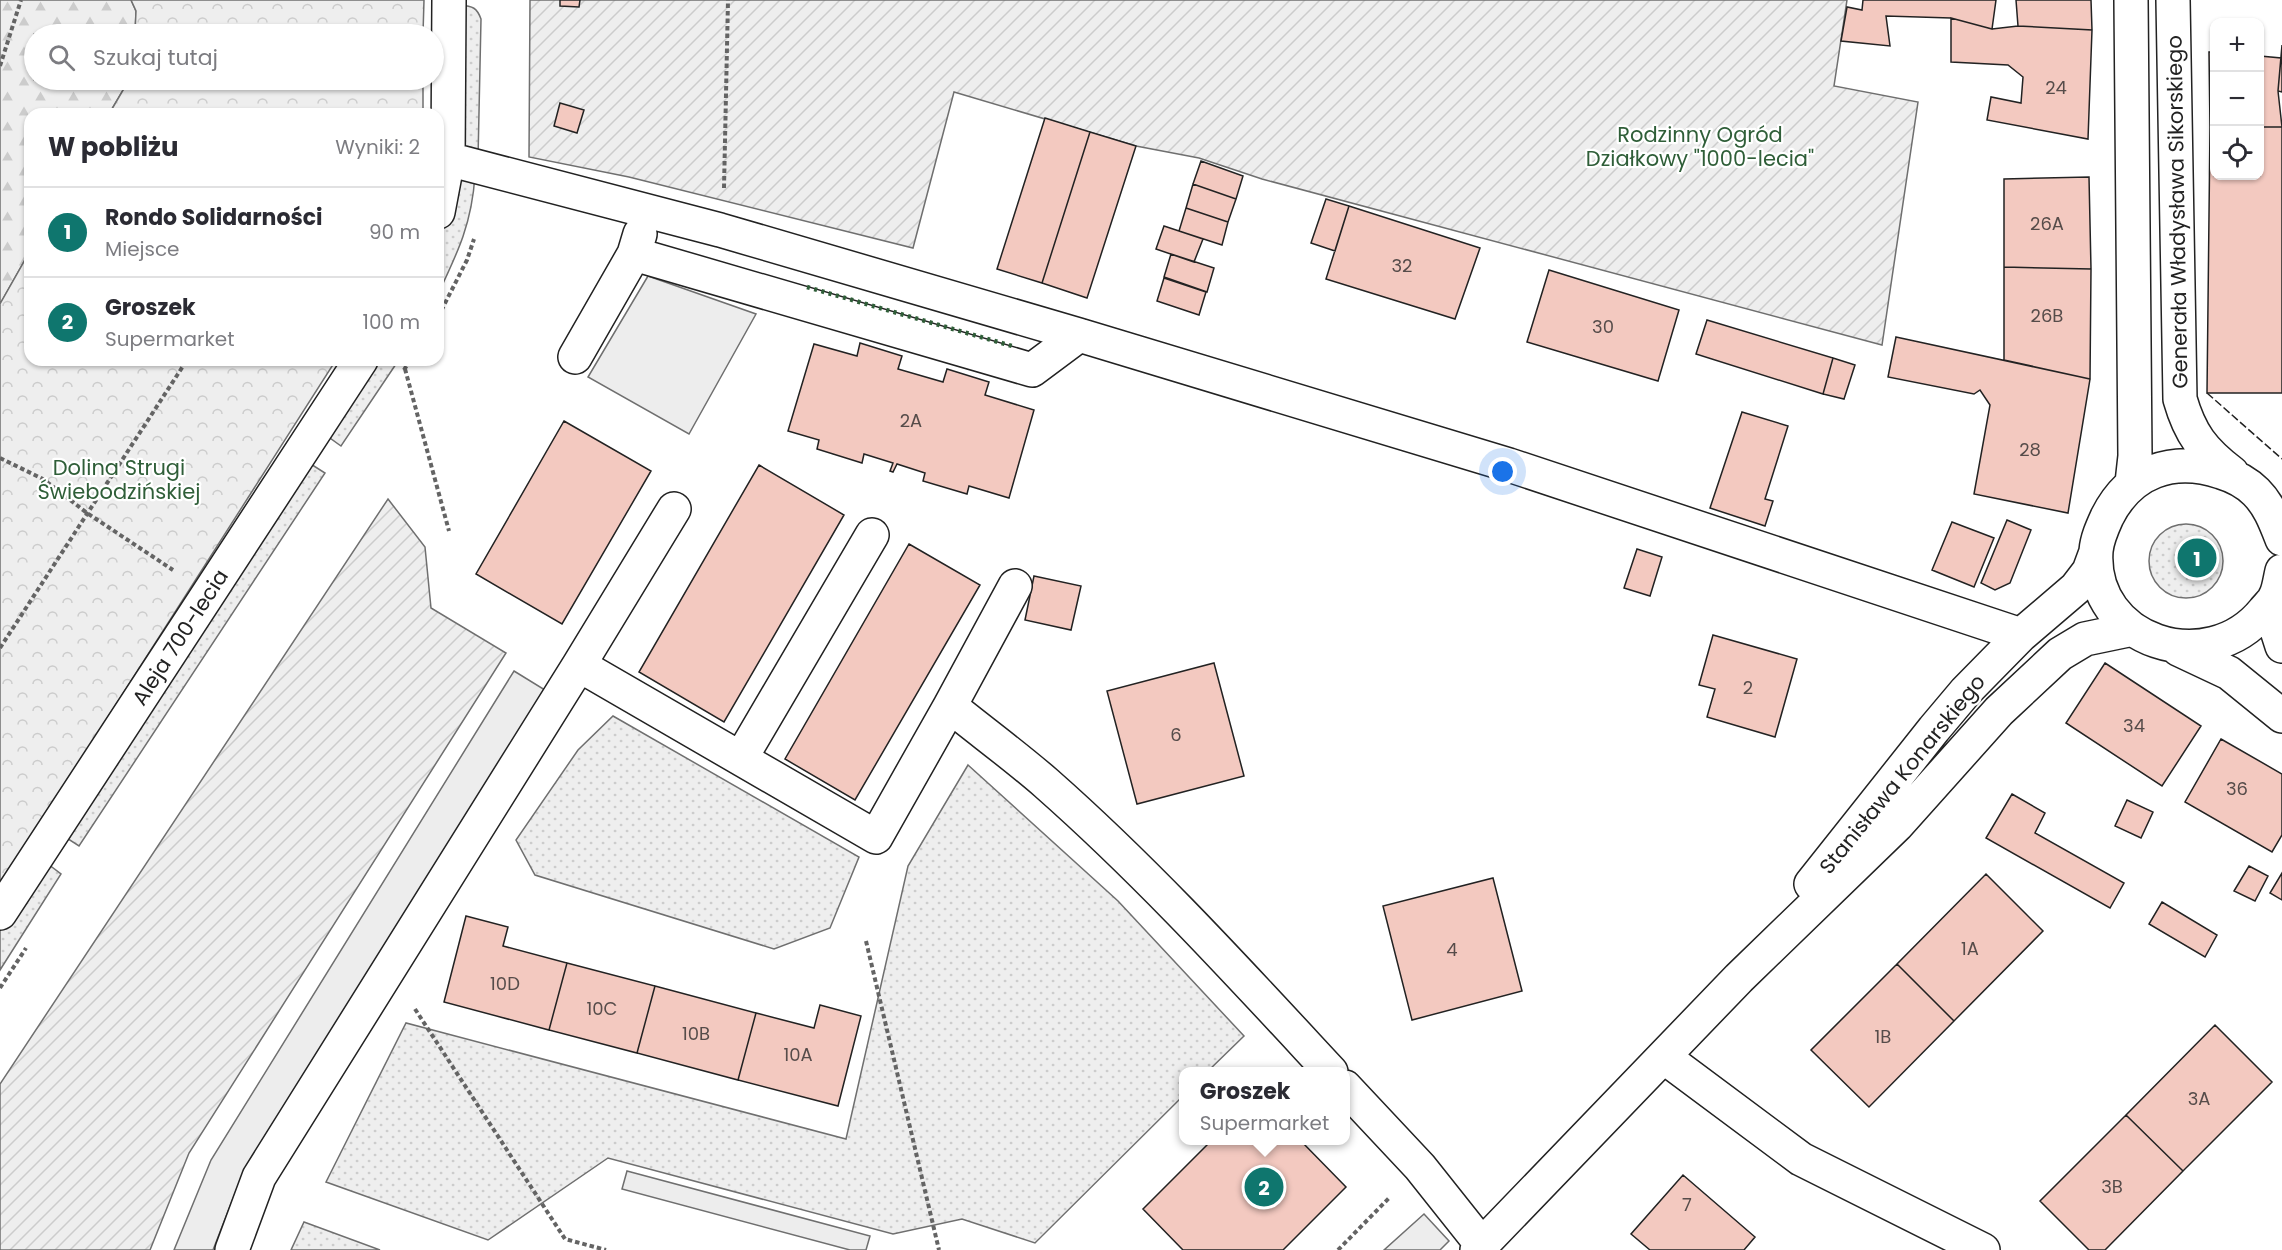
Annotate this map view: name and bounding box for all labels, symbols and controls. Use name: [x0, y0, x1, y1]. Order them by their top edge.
map controls: [2210, 18, 2264, 180]
button: +: [2210, 18, 2264, 72]
search box: [24, 24, 444, 90]
street label: Generała Władysława Sikorskiego: [2159, 35, 2195, 389]
icon: search: [45, 41, 78, 74]
text: Szukaj tutaj: [93, 42, 218, 73]
button: −: [2210, 72, 2264, 126]
house number: 24: [2045, 75, 2067, 100]
park label: Rodzinny Ogród Działkowy "1000-lecia": [1586, 120, 1814, 173]
button: locate: [2210, 126, 2264, 180]
text: W pobliżu: [48, 129, 179, 165]
text: Wyniki: 2: [335, 133, 420, 161]
text: Rondo Solidarności: [105, 202, 323, 233]
house number: 26A: [2030, 211, 2064, 236]
text: 1: [64, 218, 71, 246]
text: 90 m: [369, 218, 420, 246]
text: Miejsce: [105, 235, 179, 263]
house number: 32: [1392, 253, 1412, 278]
text: Groszek: [105, 292, 196, 323]
house number: 26B: [2031, 303, 2063, 328]
text: 2: [62, 308, 73, 336]
text: 100 m: [363, 308, 420, 336]
house number: 30: [1592, 314, 1614, 339]
text: Supermarket: [105, 325, 234, 353]
house number: 2A: [900, 408, 922, 433]
house number: 28: [2019, 437, 2041, 462]
park label: Dolina Strugi Świebodzińskiej: [38, 453, 200, 506]
your location: [1488, 457, 1517, 486]
pin: 1: [2178, 536, 2216, 580]
street label: Aleja 700-lecia: [125, 563, 235, 711]
street label: Stanisława Konarskiego: [1812, 668, 1992, 880]
house number: 2: [1743, 675, 1753, 700]
house number: 34: [2123, 713, 2145, 738]
house number: 6: [1170, 722, 1182, 747]
house number: 36: [2226, 776, 2248, 801]
house number: 1A: [1961, 936, 1979, 961]
house number: 4: [1446, 937, 1458, 962]
house number: 10D: [490, 971, 520, 996]
house number: 10C: [587, 996, 617, 1021]
house number: 10B: [682, 1021, 710, 1046]
house number: 1B: [1875, 1024, 1891, 1049]
house number: 10A: [783, 1042, 813, 1067]
popup: [1179, 1067, 1350, 1145]
text: Groszek: [1200, 1076, 1290, 1107]
house number: 3A: [2188, 1086, 2210, 1111]
text: Supermarket: [1200, 1109, 1329, 1137]
pin: 2: [1244, 1164, 1284, 1210]
house number: 3B: [2101, 1174, 2123, 1199]
house number: 7: [1682, 1192, 1692, 1217]

